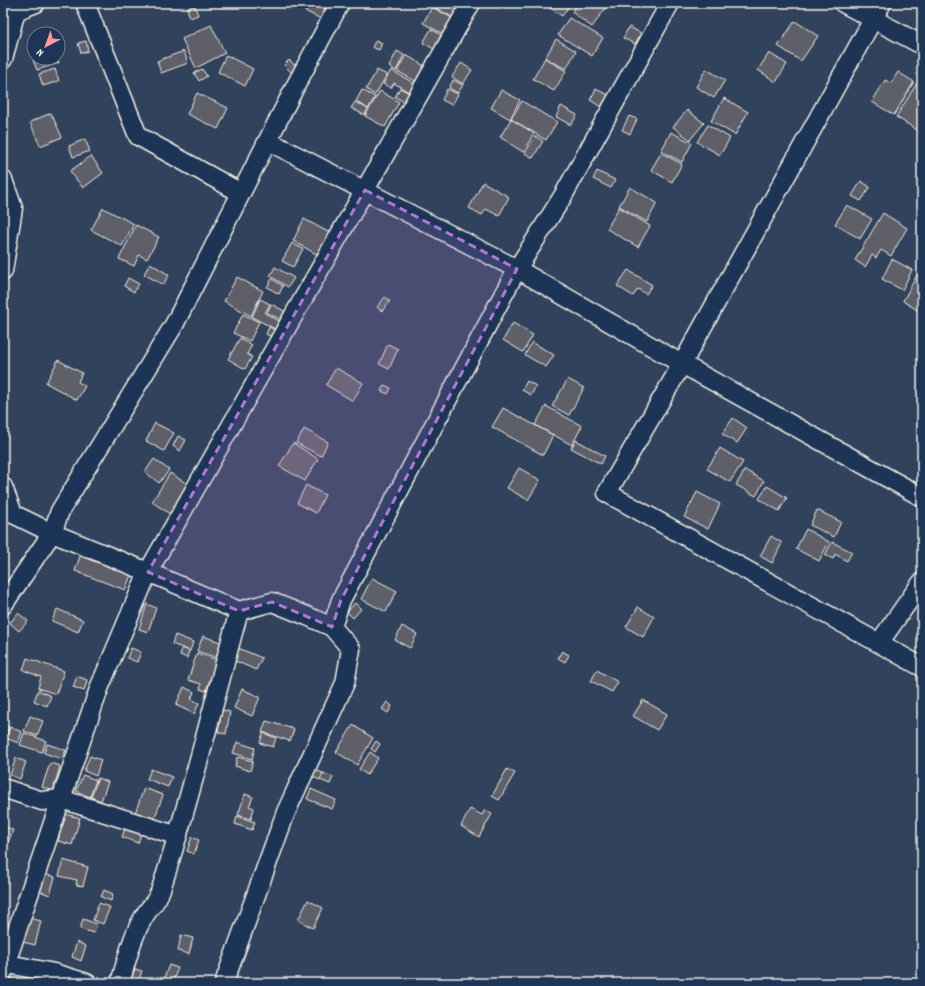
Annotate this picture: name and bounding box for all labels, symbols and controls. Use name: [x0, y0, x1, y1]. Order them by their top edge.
north arrow: [26, 26, 66, 66]
text: N: [33, 44, 48, 60]

